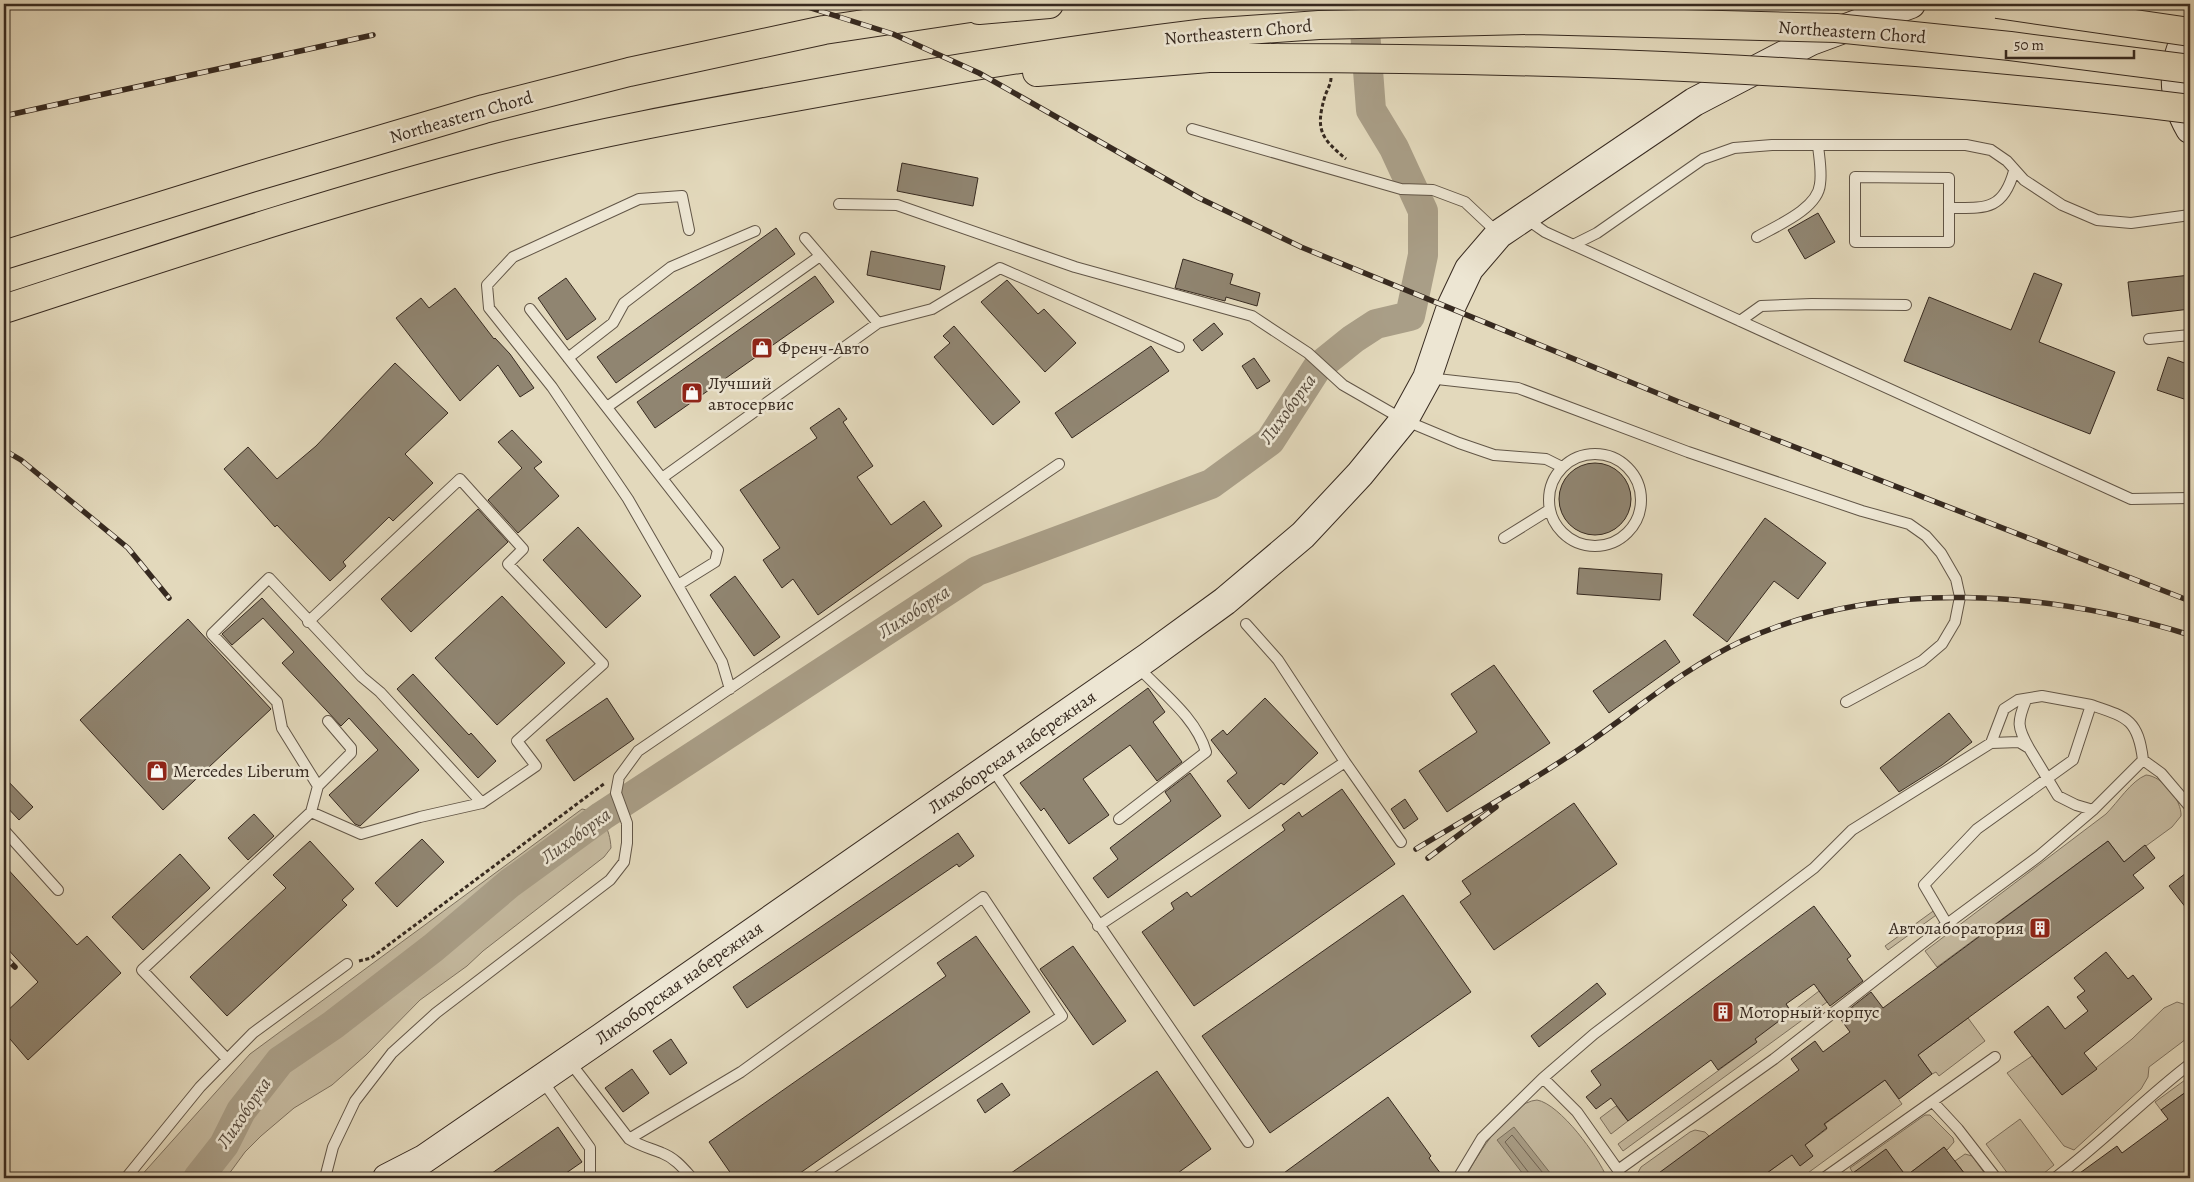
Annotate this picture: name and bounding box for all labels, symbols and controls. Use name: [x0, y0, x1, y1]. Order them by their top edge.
street label: Northeastern Chord: [1163, 14, 1313, 50]
street label: Northeastern Chord: [1777, 15, 1927, 49]
scale bar: [2006, 28, 2134, 60]
text: 50 m: [2014, 35, 2044, 55]
street label: Northeastern Chord: [386, 85, 536, 149]
shop icon: Френч-Авто: [750, 336, 774, 360]
place label: Френч-Авто: [778, 336, 869, 360]
water label: Лихоборка: [1253, 369, 1322, 450]
place label: Лучший автосервис: [708, 371, 794, 416]
shop icon: Лучший автосервис: [680, 381, 704, 405]
water label: Лихоборка: [872, 579, 955, 645]
street label: Лихоборская набережная: [923, 685, 1101, 819]
shop icon: Mercedes Liberum: [145, 759, 169, 783]
place label: Mercedes Liberum: [173, 759, 310, 783]
water label: Лихоборка: [535, 802, 616, 871]
street label: Лихоборская набережная: [590, 916, 768, 1050]
place label: Автолаборатория: [1888, 916, 2024, 940]
building icon: Автолаборатория: [2028, 916, 2052, 940]
building icon: Моторный корпус: [1711, 1000, 1735, 1024]
place label: Моторный корпус: [1739, 1000, 1880, 1024]
water label: Лихоборка: [210, 1072, 277, 1155]

